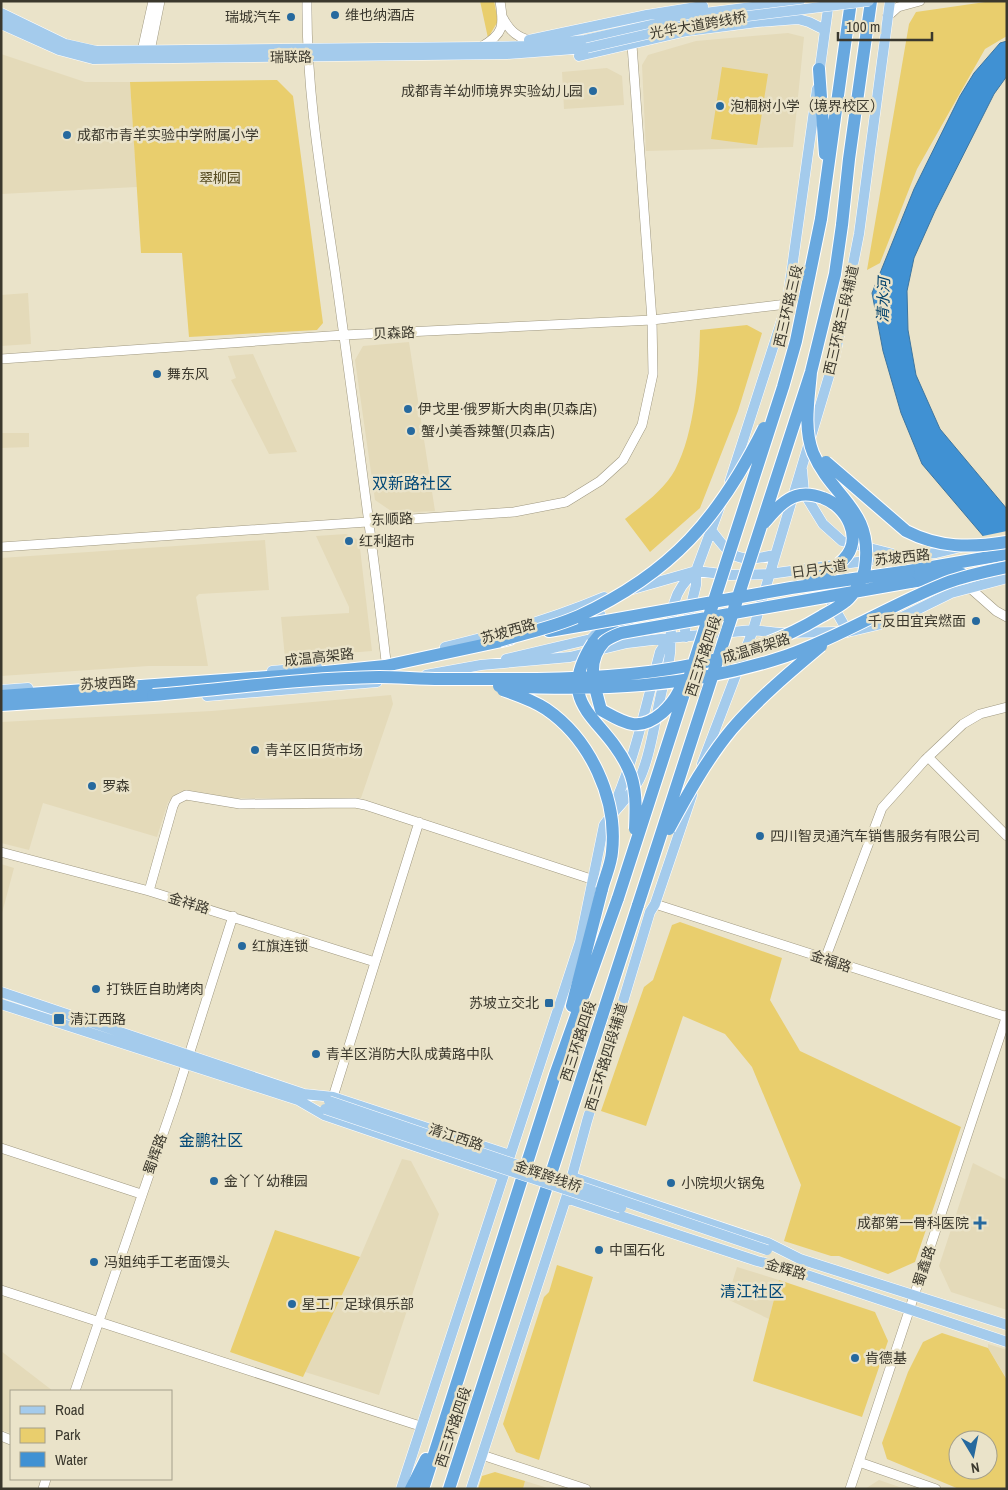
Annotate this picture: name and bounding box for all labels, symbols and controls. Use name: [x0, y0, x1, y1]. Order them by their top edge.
place label: 维也纳酒店: [345, 6, 415, 24]
place label: 瑞城汽车: [225, 8, 281, 26]
street label: 光华大道跨线桥: [648, 8, 748, 42]
marker: 维也纳酒店: [329, 9, 341, 21]
scale bar: [838, 10, 932, 42]
marker: 瑞城汽车: [285, 11, 297, 23]
text: 100 m: [846, 16, 880, 37]
street label: 瑞联路: [270, 48, 312, 66]
place label: 成都青羊幼师境界实验幼儿园: [401, 82, 583, 100]
marker: 成都青羊幼师境界实验幼儿园: [587, 85, 599, 97]
place label: 泡桐树小学（境界校区）: [730, 97, 884, 115]
marker: 泡桐树小学（境界校区）: [714, 100, 726, 112]
place label: 成都市青羊实验中学附属小学: [77, 126, 259, 144]
marker: 成都市青羊实验中学附属小学: [61, 129, 73, 141]
park label: 翠柳园: [199, 169, 241, 187]
street label: 西三环路三段: [770, 263, 806, 349]
street label: 西三环路三段辅道: [820, 263, 862, 377]
water label: 清水河: [872, 274, 894, 323]
street label: 贝森路: [373, 323, 415, 343]
place label: 舞东风: [167, 365, 209, 383]
marker: 舞东风: [151, 368, 163, 380]
place label: 伊戈里·俄罗斯大肉串(贝森店): [418, 400, 597, 418]
marker: 伊戈里·俄罗斯大肉串(贝森店): [402, 403, 414, 415]
place label: 蟹小美香辣蟹(贝森店): [421, 422, 555, 440]
marker: 蟹小美香辣蟹(贝森店): [405, 425, 417, 437]
district label: 双新路社区: [372, 472, 452, 494]
street label: 东顺路: [371, 509, 413, 529]
place label: 红利超市: [359, 532, 415, 550]
marker: 红利超市: [343, 535, 355, 547]
street label: 苏坡西路: [873, 545, 931, 569]
street label: 日月大道: [790, 556, 848, 582]
place label: 千反田宜宾燃面: [868, 612, 966, 630]
street label: 西三环路四段: [681, 613, 725, 699]
street label: 苏坡西路: [479, 615, 537, 647]
marker: 千反田宜宾燃面: [970, 615, 982, 627]
street label: 成温高架路: [720, 629, 792, 667]
street label: 成温高架路: [283, 644, 355, 670]
street label: 苏坡西路: [80, 673, 136, 693]
place label: 青羊区旧货市场: [265, 741, 363, 759]
marker: 青羊区旧货市场: [249, 744, 261, 756]
place label: 罗森: [102, 777, 130, 795]
marker: 罗森: [86, 780, 98, 792]
place label: 四川智灵通汽车销售服务有限公司: [770, 827, 980, 845]
marker: 四川智灵通汽车销售服务有限公司: [754, 830, 766, 842]
street label: 金祥路: [166, 888, 212, 918]
place label: 红旗连锁: [252, 937, 308, 955]
marker: 红旗连锁: [236, 940, 248, 952]
street label: 金福路: [808, 946, 854, 976]
place label: 打铁匠自助烤肉: [106, 980, 204, 998]
marker: 打铁匠自助烤肉: [90, 983, 102, 995]
place label: 苏坡立交北: [469, 994, 539, 1012]
marker: 苏坡立交北: [543, 997, 555, 1009]
street label: 西三环路四段: [556, 998, 600, 1084]
street label: 西三环路四段辅道: [581, 1001, 631, 1113]
place label: 清江西路: [70, 1010, 126, 1028]
marker: 清江西路: [52, 1012, 66, 1026]
place label: 青羊区消防大队成黄路中队: [326, 1045, 494, 1063]
marker: 青羊区消防大队成黄路中队: [310, 1048, 322, 1060]
street label: 清江西路: [427, 1120, 485, 1154]
district label: 金鹏社区: [179, 1129, 243, 1151]
street label: 蜀辉路: [139, 1131, 171, 1177]
street label: 金辉跨线桥: [512, 1156, 584, 1196]
place label: 金丫丫幼稚园: [224, 1172, 308, 1190]
place label: 小院坝火锅兔: [681, 1174, 765, 1192]
marker: 金丫丫幼稚园: [208, 1175, 220, 1187]
marker: 小院坝火锅兔: [665, 1177, 677, 1189]
place label: 成都第一骨科医院: [857, 1214, 969, 1232]
marker: 成都第一骨科医院: [973, 1216, 987, 1230]
place label: 中国石化: [609, 1241, 665, 1259]
street label: 蜀鑫路: [909, 1243, 939, 1289]
marker: 中国石化: [593, 1244, 605, 1256]
place label: 冯姐纯手工老面馒头: [104, 1253, 230, 1271]
street label: 金辉路: [763, 1255, 809, 1283]
marker: 冯姐纯手工老面馒头: [88, 1256, 100, 1268]
district label: 清江社区: [720, 1280, 784, 1302]
place label: 星工厂足球俱乐部: [302, 1295, 414, 1313]
marker: 星工厂足球俱乐部: [286, 1298, 298, 1310]
place label: 肯德基: [865, 1349, 907, 1367]
marker: 肯德基: [849, 1352, 861, 1364]
street label: 西三环路四段: [431, 1384, 475, 1470]
legend: [10, 1390, 172, 1480]
text: Road: [55, 1399, 84, 1420]
text: Park: [55, 1424, 81, 1445]
north arrow: [948, 1430, 998, 1480]
text: Water: [55, 1449, 87, 1470]
text: N: [970, 1458, 981, 1477]

